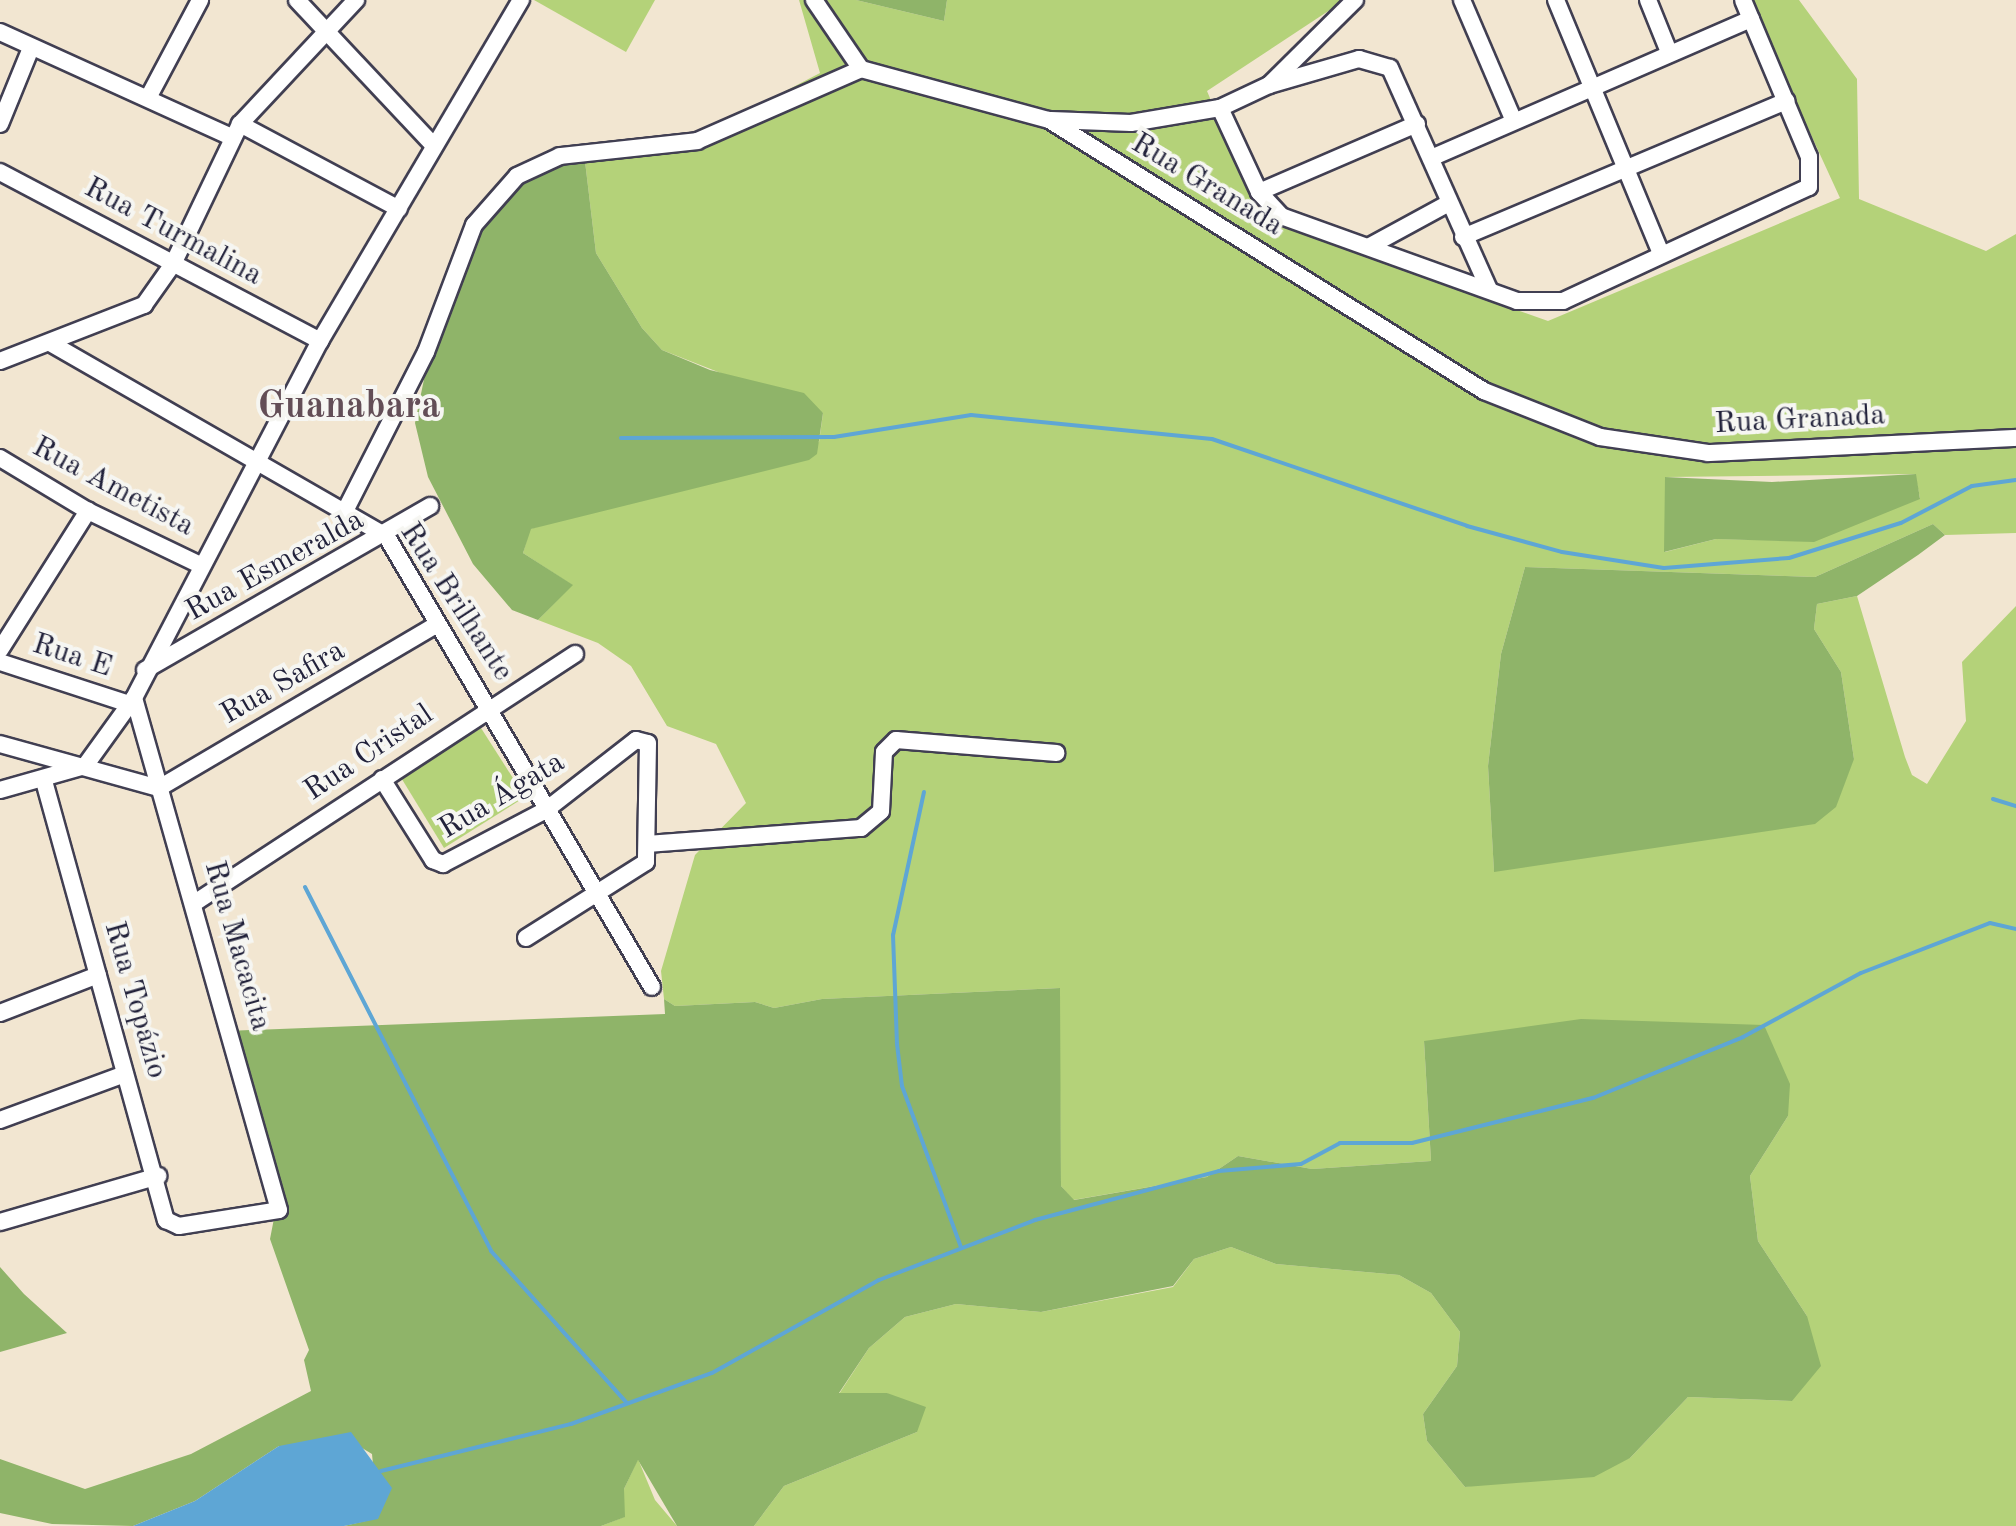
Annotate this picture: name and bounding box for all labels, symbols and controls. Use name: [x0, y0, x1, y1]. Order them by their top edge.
street label: Rua Granada: [1124, 126, 1290, 244]
street label: Rua Turmalina: [78, 170, 268, 294]
district label: Guanabara: [257, 385, 441, 431]
street label: Rua Granada: [1714, 398, 1886, 442]
street label: Rua Ametista: [26, 429, 200, 545]
street label: Rua Esmeralda: [180, 502, 370, 630]
street label: Rua Brilhante: [391, 516, 521, 688]
street label: Rua E: [28, 626, 116, 686]
street label: Rua Safira: [215, 633, 351, 733]
street label: Rua Cristal: [298, 697, 440, 809]
street label: Rua Ágata: [433, 745, 571, 847]
street label: Rua Macacita: [196, 857, 278, 1035]
street label: Rua Topázio: [95, 917, 175, 1083]

